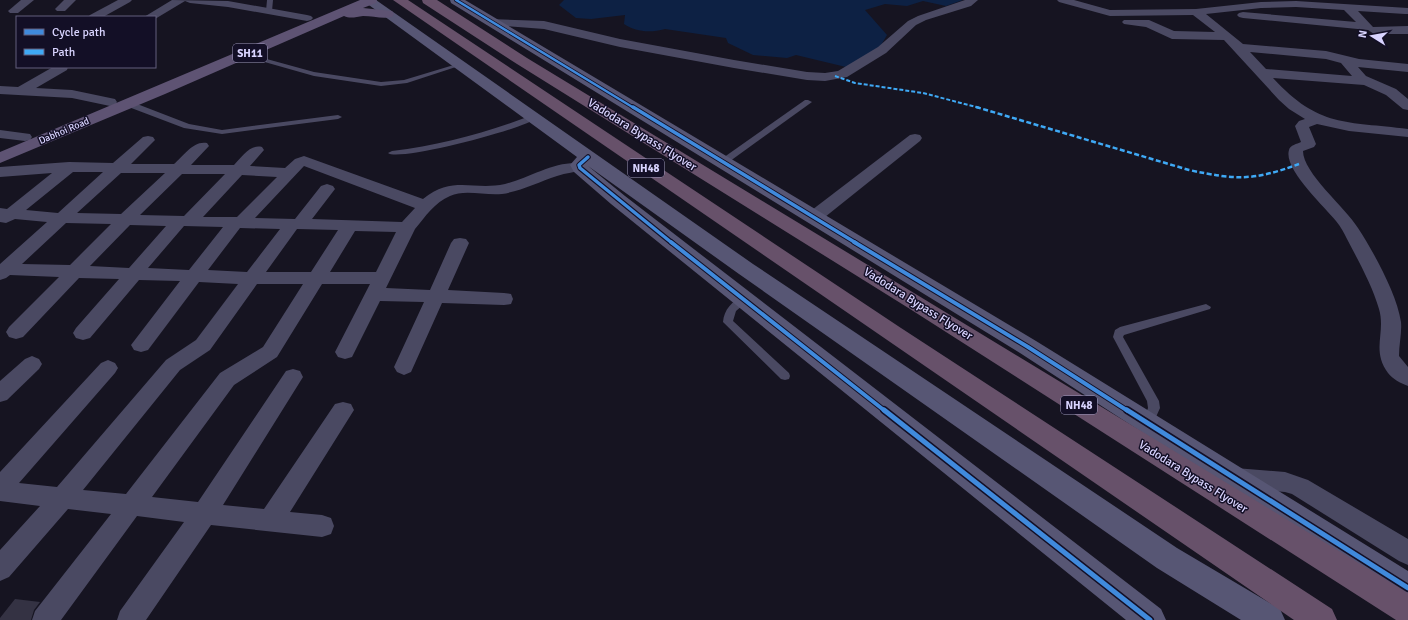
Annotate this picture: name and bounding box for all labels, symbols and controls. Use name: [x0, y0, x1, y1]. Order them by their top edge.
legend: [16, 16, 156, 68]
north arrow: [1352, 16, 1392, 56]
text: Cycle path: [52, 25, 105, 40]
text: N: [1356, 29, 1370, 39]
road number: SH11: [233, 44, 267, 62]
text: Path: [52, 45, 75, 60]
street label: Vadodara Bypass Flyover: [585, 95, 700, 175]
street label: Dabhoi Road: [37, 115, 91, 147]
road number: NH48: [628, 159, 664, 177]
street label: Vadodara Bypass Flyover: [861, 264, 976, 344]
road number: NH48: [1061, 396, 1097, 414]
street label: Vadodara Bypass Flyover: [1136, 437, 1251, 517]

